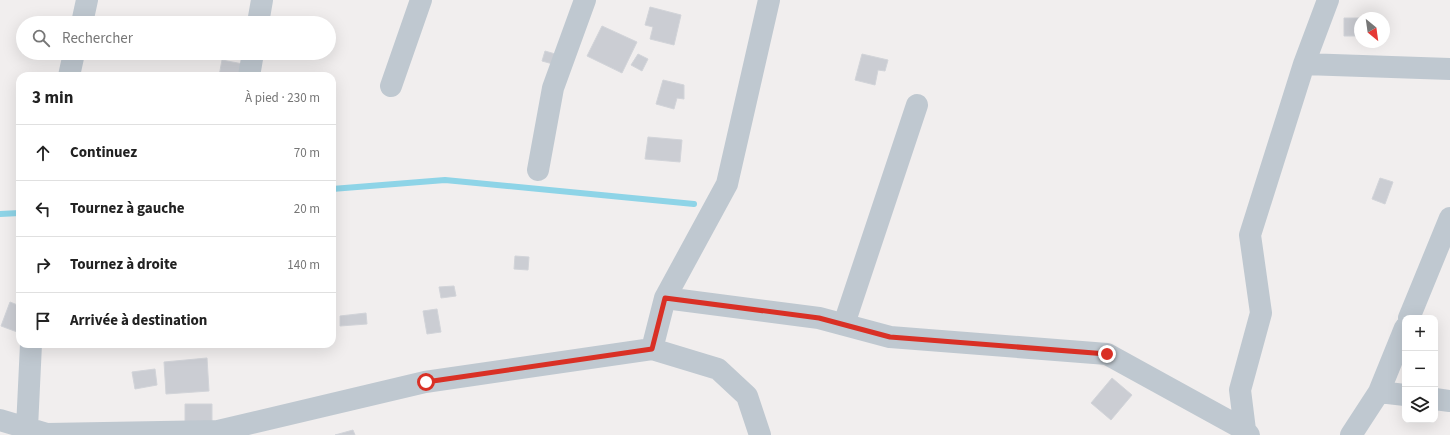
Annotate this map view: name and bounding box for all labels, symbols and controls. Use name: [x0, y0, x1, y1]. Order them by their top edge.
north arrow: [1354, 12, 1390, 48]
search box: [16, 16, 336, 60]
icon: search: [30, 27, 52, 49]
text: Rechercher: [62, 28, 133, 49]
text: 3 min: [32, 86, 73, 110]
text: À pied · 230 m: [245, 89, 320, 107]
icon: ahead: [32, 142, 54, 164]
text: Continuez: [70, 142, 137, 163]
text: 70 m: [294, 144, 320, 162]
icon: left: [32, 198, 54, 220]
text: Tournez à gauche: [70, 198, 185, 219]
text: 20 m: [294, 200, 320, 218]
icon: right: [32, 254, 54, 276]
text: Tournez à droite: [70, 254, 177, 275]
text: 140 m: [287, 256, 320, 274]
icon: arrive: [32, 310, 54, 332]
text: Arrivée à destination: [70, 310, 207, 331]
map controls: [1402, 315, 1438, 423]
button: +: [1402, 315, 1438, 351]
route end: [1098, 345, 1116, 363]
button: −: [1402, 351, 1438, 387]
route start: [417, 373, 435, 391]
button: layers: [1402, 387, 1438, 423]

